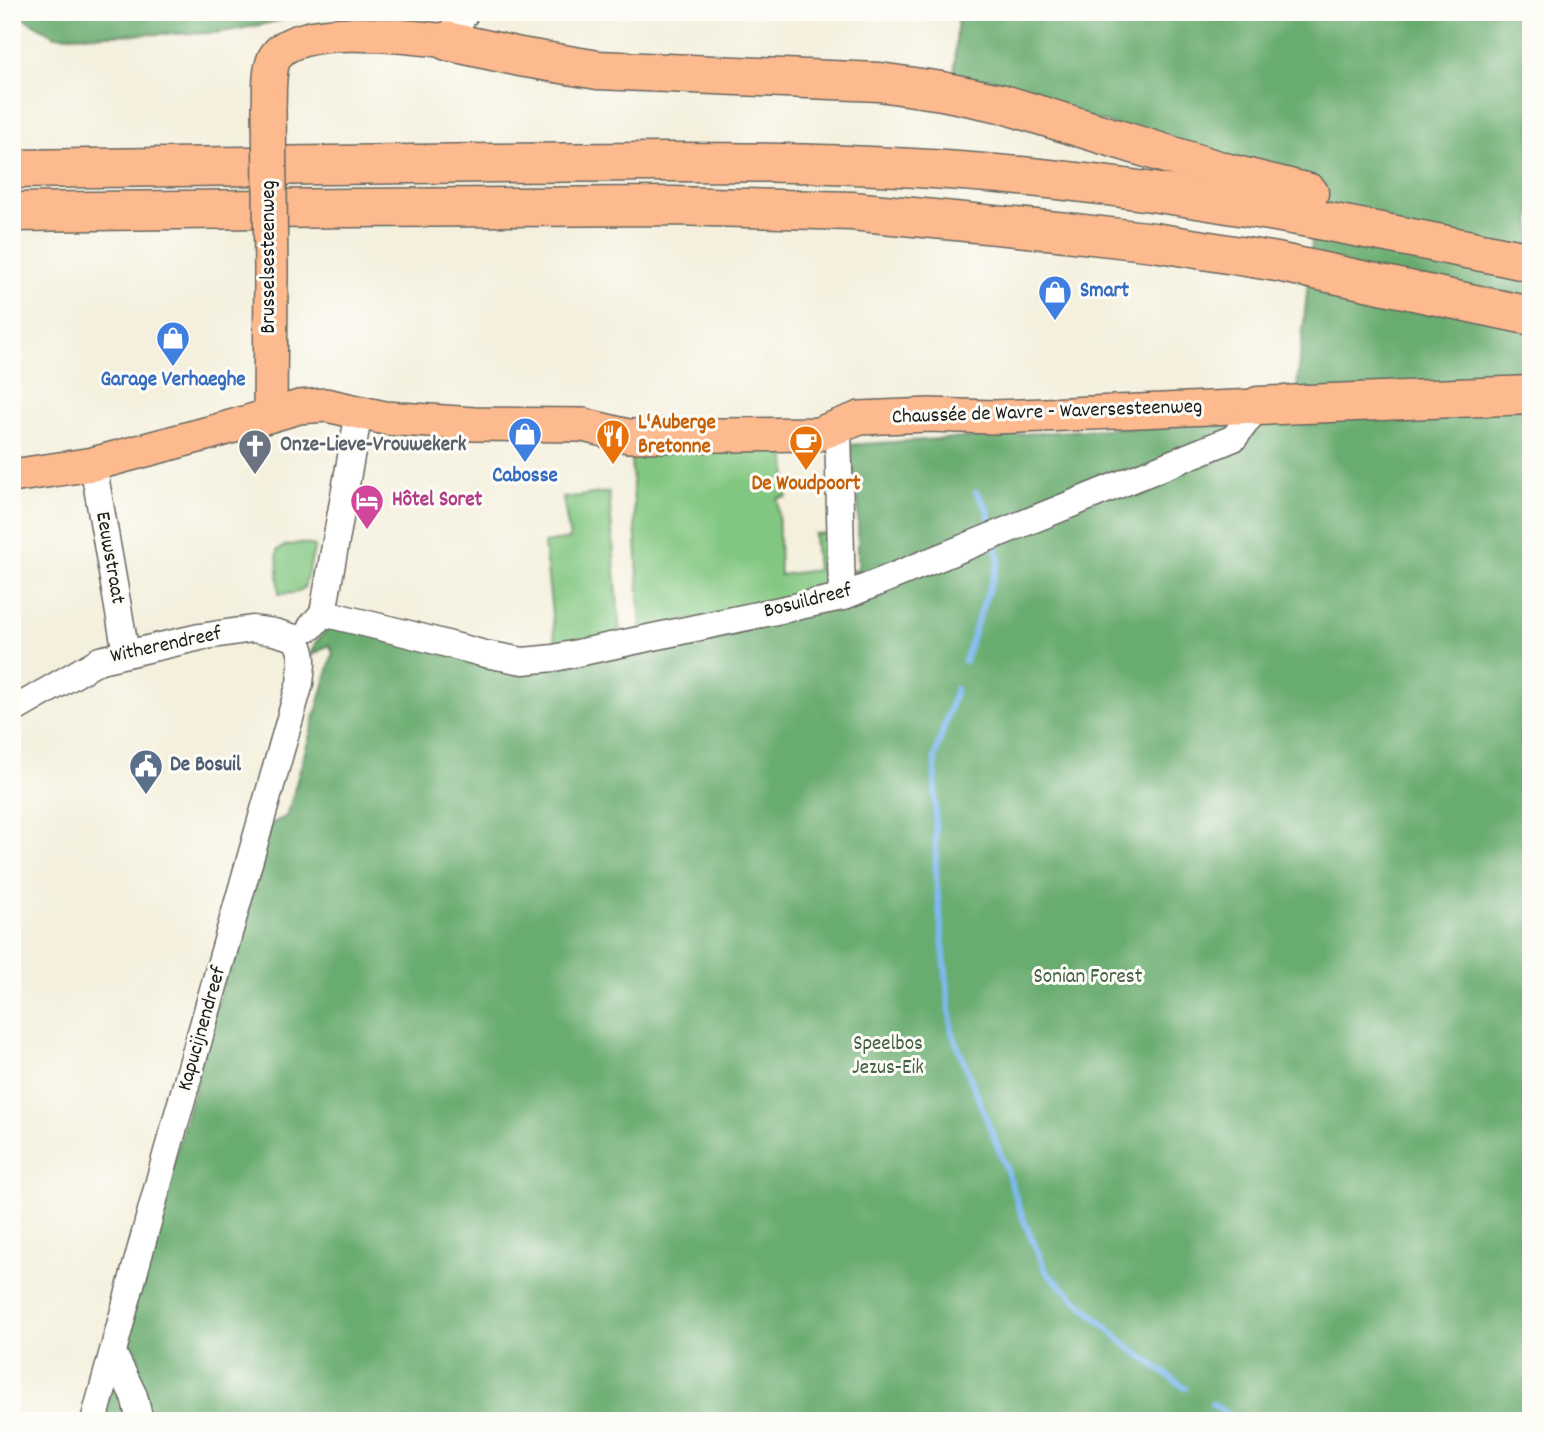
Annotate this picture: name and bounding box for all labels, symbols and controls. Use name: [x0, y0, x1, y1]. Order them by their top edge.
street label: Brusselsesteenweg: [255, 180, 285, 334]
shop icon: Smart: [1036, 273, 1074, 322]
place label: Smart: [1080, 277, 1129, 307]
shop icon: Garage Verhaeghe: [154, 319, 192, 368]
place label: Garage Verhaeghe: [100, 366, 246, 396]
street label: Chaussée de Wavre - Waversesteenweg: [891, 393, 1203, 433]
place label: L'Auberge Bretonne: [638, 409, 716, 463]
shop icon: Cabosse: [506, 415, 544, 464]
restaurant icon: L'Auberge Bretonne: [594, 417, 632, 466]
cafe icon: De Woudpoort: [787, 423, 825, 472]
church icon: Onze-Lieve-Vrouwekerk: [236, 427, 274, 476]
place label: Onze-Lieve-Vrouwekerk: [280, 431, 467, 461]
place label: Cabosse: [492, 462, 558, 492]
place label: De Woudpoort: [751, 470, 861, 500]
hotel icon: Hôtel Soret: [348, 482, 386, 531]
place label: Hôtel Soret: [392, 486, 483, 516]
street label: Eeuwstraat: [86, 510, 132, 607]
street label: Bosuildreef: [761, 576, 856, 627]
street label: Witherendreef: [108, 619, 225, 672]
public building icon: De Bosuil: [127, 747, 165, 796]
place label: De Bosuil: [170, 751, 242, 781]
street label: Kapucijnendreef: [171, 963, 235, 1095]
park label: Sonian Forest: [1034, 963, 1143, 993]
park label: Speelbos Jezus-Eik: [852, 1030, 924, 1084]

